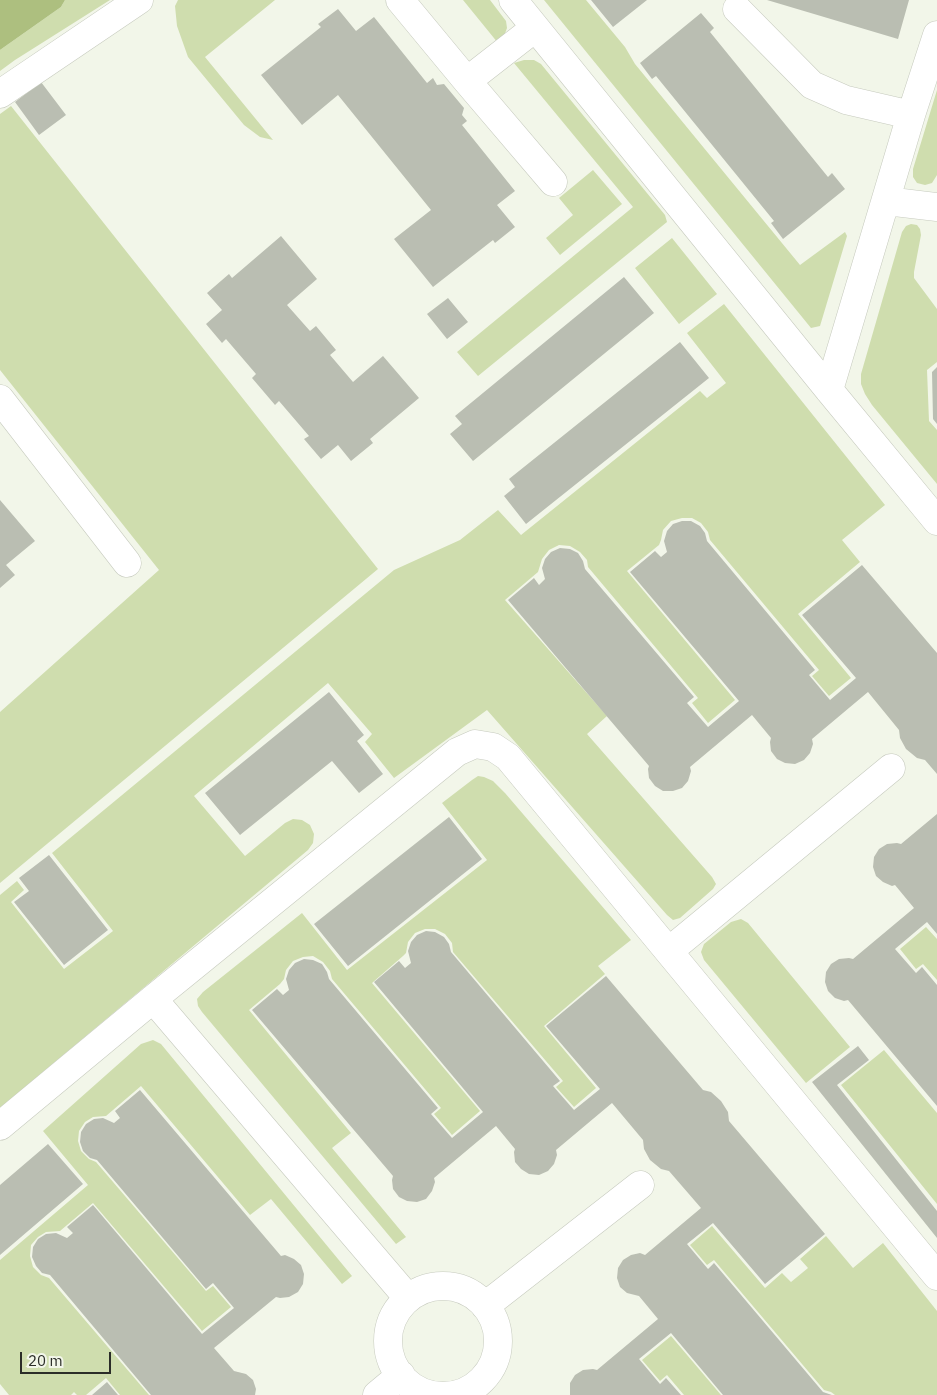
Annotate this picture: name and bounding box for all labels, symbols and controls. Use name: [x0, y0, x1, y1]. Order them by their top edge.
scale bar: [22, 1342, 114, 1374]
text: 20 m: [28, 1351, 63, 1370]

